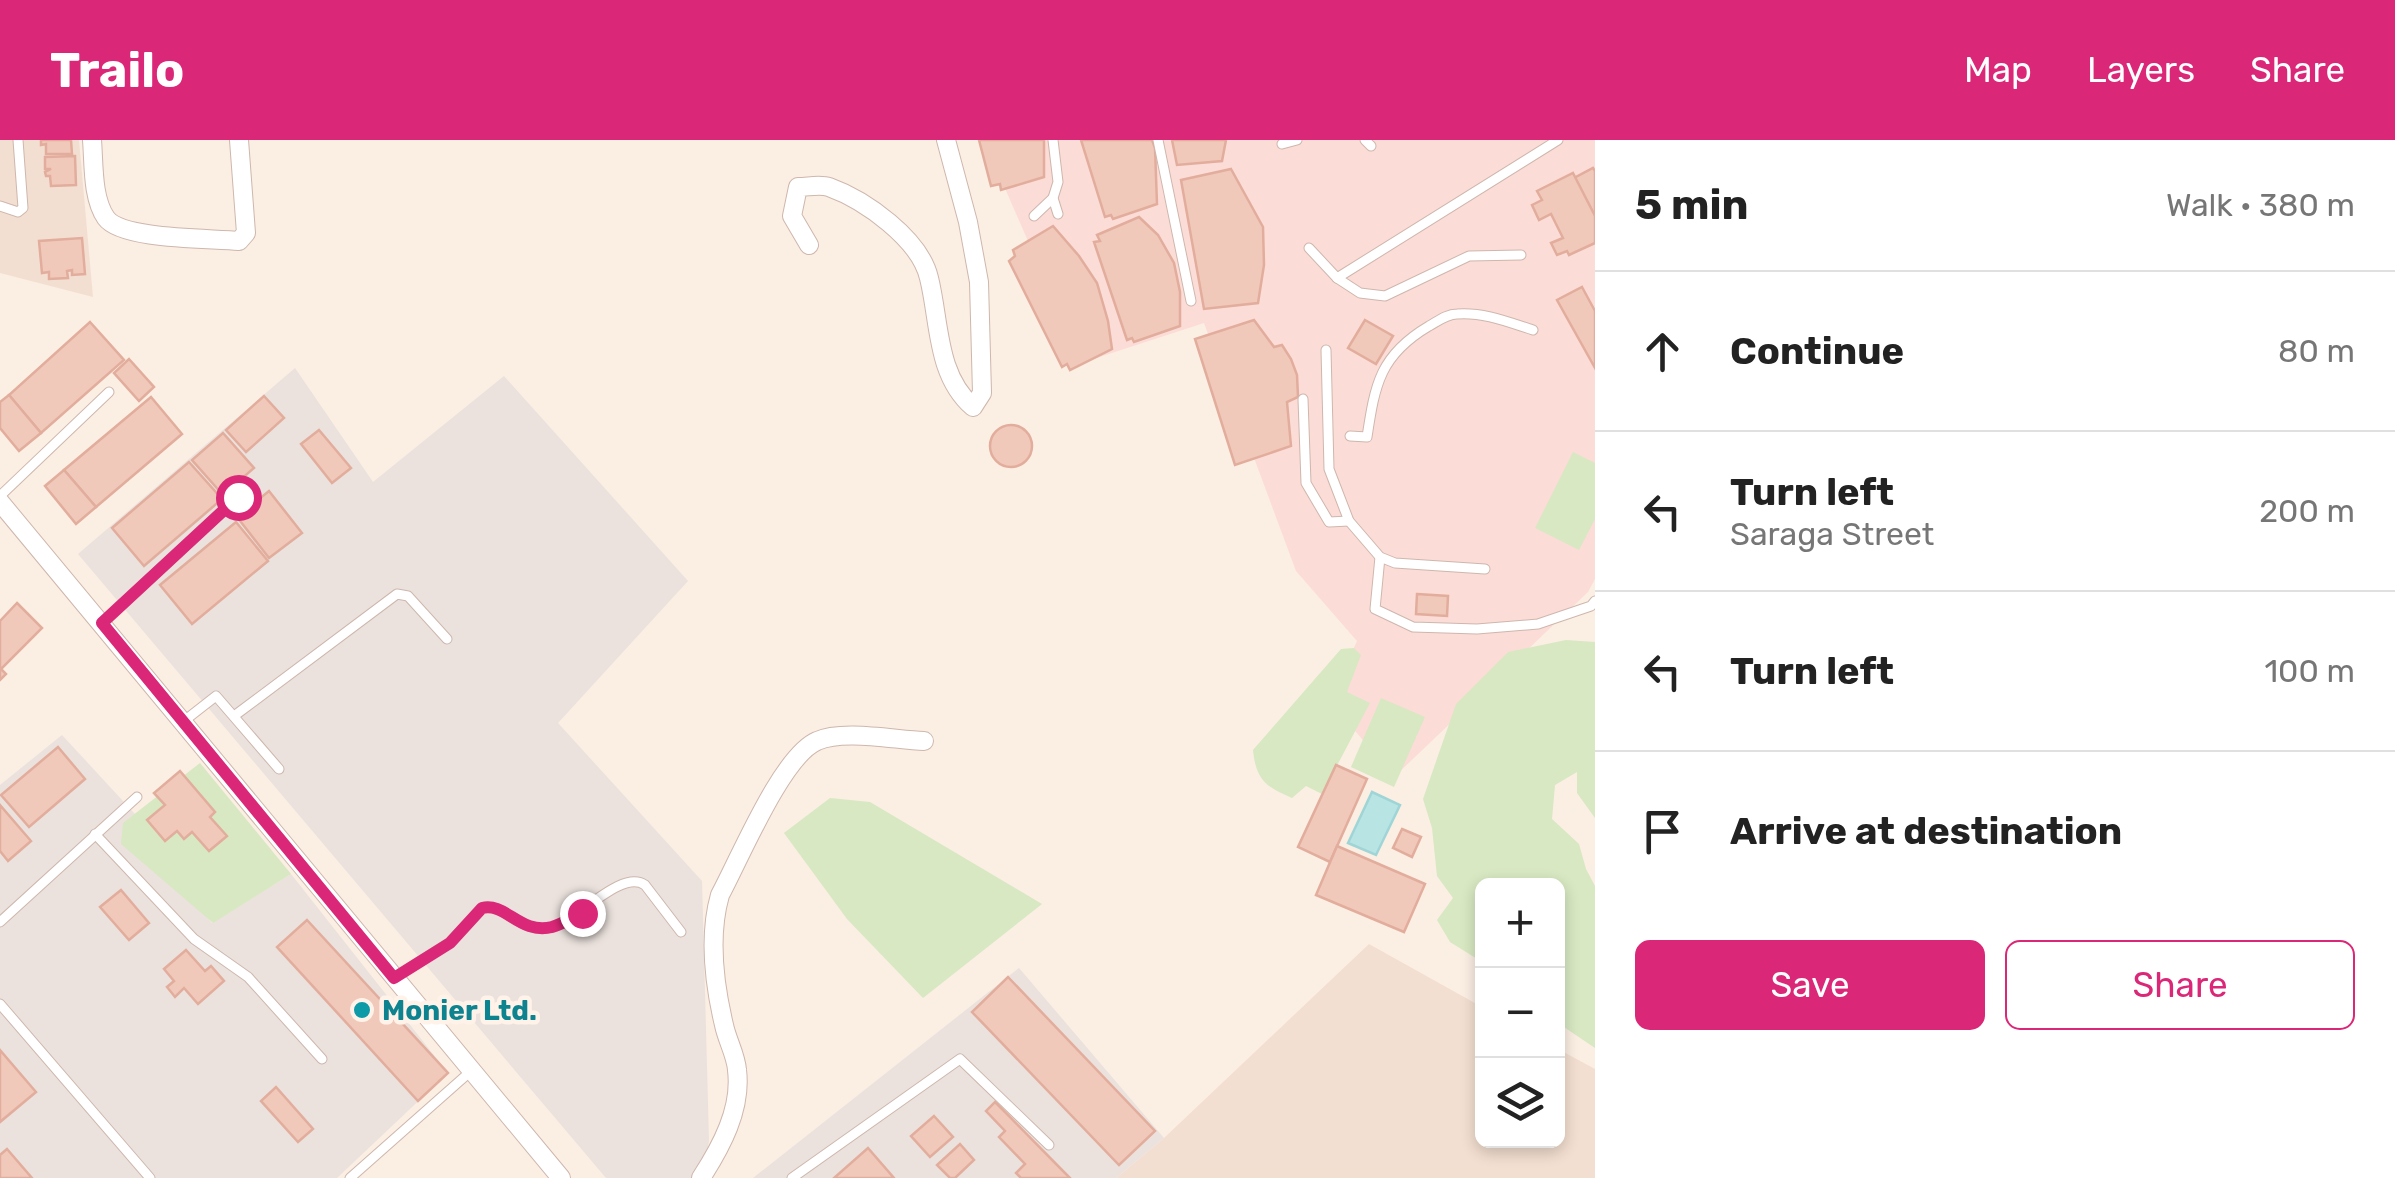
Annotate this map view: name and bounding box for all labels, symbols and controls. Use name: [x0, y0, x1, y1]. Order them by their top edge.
text: Trailo: [50, 42, 184, 99]
text: Map: [1964, 49, 2032, 91]
text: Layers: [2087, 49, 2195, 91]
text: Share: [2250, 49, 2345, 91]
text: 5 min: [1635, 180, 1749, 230]
text: Walk · 380 m: [2166, 186, 2355, 224]
icon: ahead: [1635, 324, 1690, 379]
text: Continue: [1730, 328, 1904, 374]
text: 80 m: [2278, 332, 2355, 370]
text: Turn left: [1730, 469, 1894, 515]
route start: [216, 475, 262, 521]
icon: left: [1635, 484, 1690, 539]
text: 200 m: [2259, 492, 2355, 530]
text: Saraga Street: [1730, 515, 1934, 553]
icon: left: [1635, 644, 1690, 699]
text: Turn left: [1730, 648, 1894, 694]
text: 100 m: [2264, 652, 2355, 690]
icon: arrive: [1635, 804, 1690, 859]
text: Arrive at destination: [1730, 808, 2122, 854]
map controls: [1475, 878, 1565, 1148]
button: +: [1475, 878, 1565, 968]
route end: [560, 891, 606, 937]
button: Save: [1635, 940, 1985, 1030]
button: Share: [2005, 940, 2355, 1030]
button: −: [1475, 968, 1565, 1058]
place label: Monier Ltd.: [382, 994, 537, 1027]
marker: Monier Ltd.: [351, 999, 373, 1021]
button: layers: [1475, 1058, 1565, 1148]

